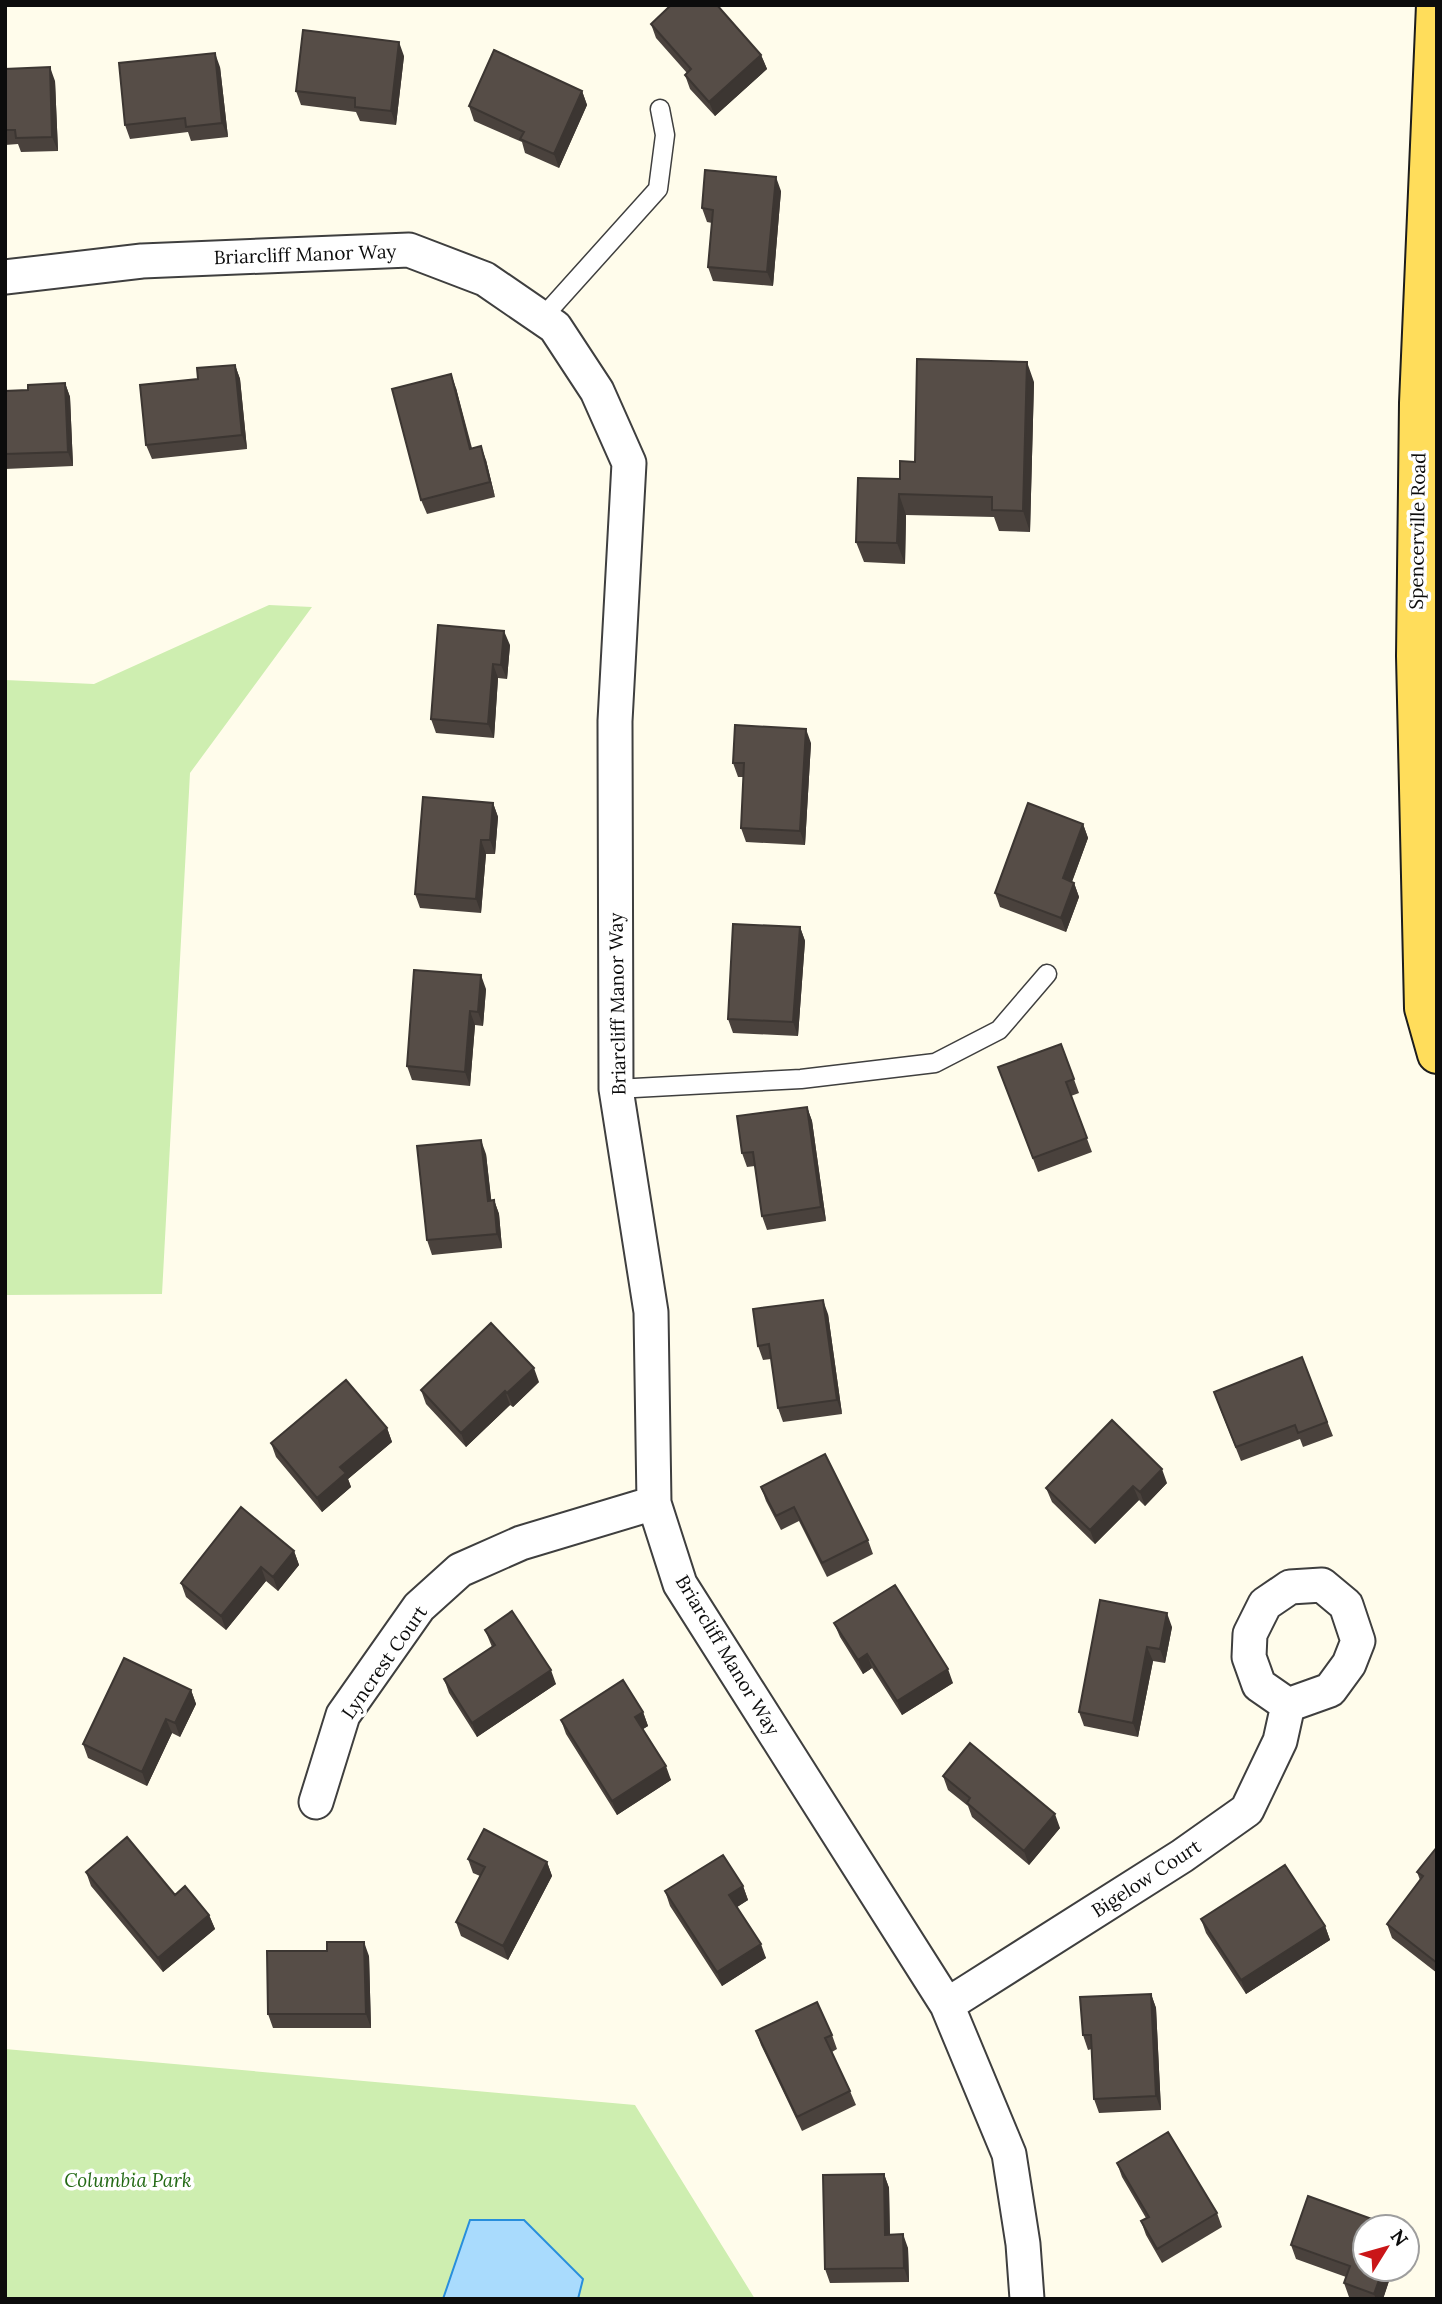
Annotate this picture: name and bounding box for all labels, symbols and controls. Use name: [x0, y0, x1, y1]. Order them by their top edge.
street label: Briarcliff Manor Way: [213, 239, 397, 269]
street label: Spencerville Road: [1404, 452, 1430, 610]
street label: Briarcliff Manor Way: [603, 912, 631, 1096]
street label: Briarcliff Manor Way: [671, 1571, 785, 1739]
street label: Lyncrest Court: [336, 1600, 432, 1723]
street label: Bigelow Court: [1087, 1833, 1206, 1922]
park label: Columbia Park: [64, 2168, 192, 2192]
north arrow: [1351, 2213, 1421, 2283]
text: N: [1386, 2225, 1414, 2251]

